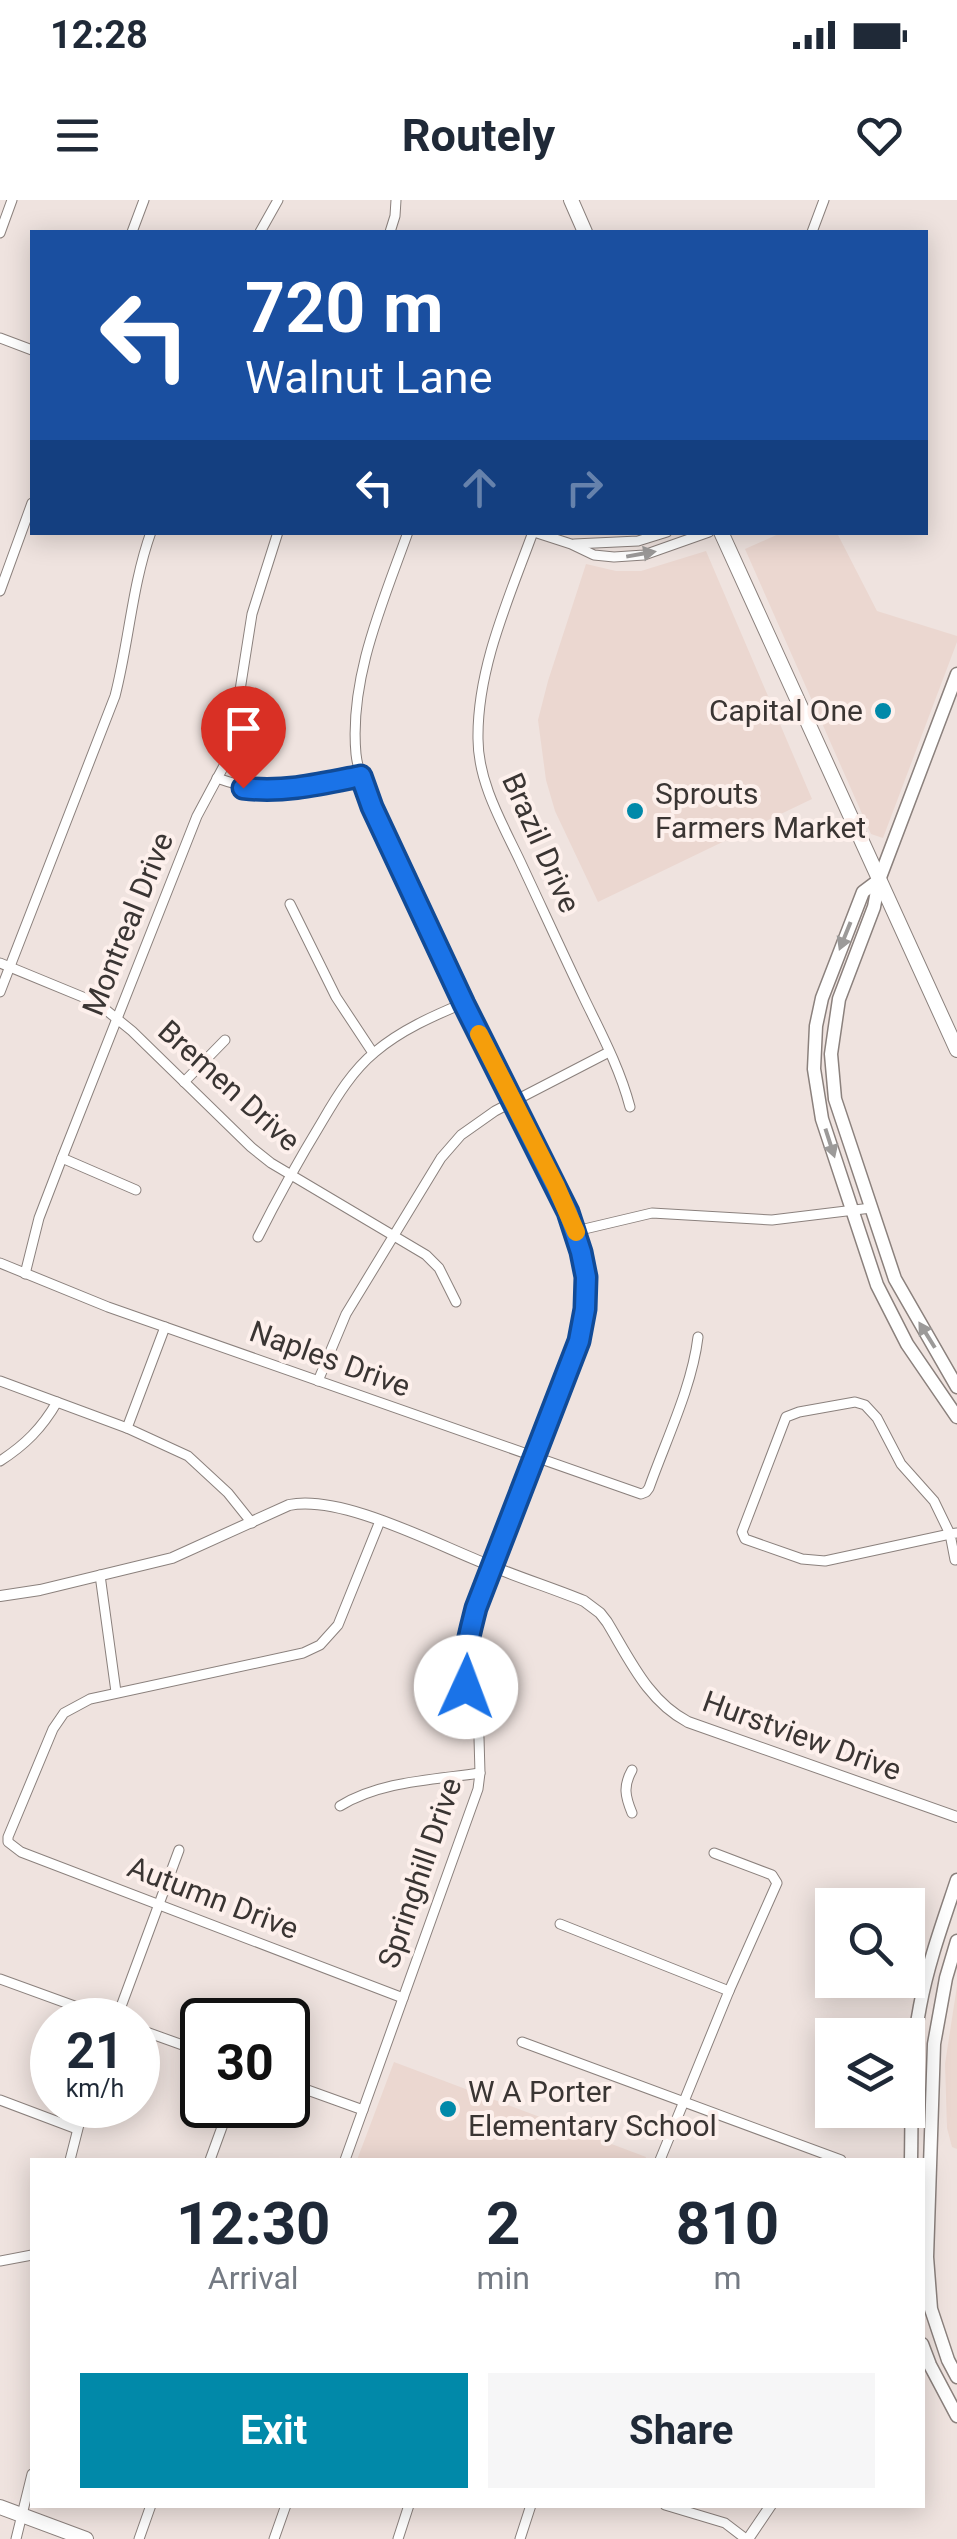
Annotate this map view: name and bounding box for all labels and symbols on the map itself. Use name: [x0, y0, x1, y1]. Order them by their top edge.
one-way arrow: [625, 546, 657, 561]
pin: [201, 686, 286, 789]
place label: Capital One: [709, 693, 863, 728]
marker: Capital One: [872, 700, 894, 722]
street label: Brazil Drive: [495, 768, 588, 918]
place label: Sprouts Farmers Market: [655, 776, 866, 845]
marker: Sprouts Farmers Market: [624, 800, 646, 822]
street label: Montreal Drive: [75, 827, 180, 1020]
one-way arrow: [837, 921, 853, 951]
street label: Bremen Drive: [151, 1013, 307, 1158]
one-way arrow: [823, 1129, 838, 1159]
street label: Naples Drive: [245, 1313, 415, 1404]
one-way arrow: [919, 1321, 936, 1349]
position arrow: [414, 1635, 518, 1739]
street label: Hurstview Drive: [698, 1683, 906, 1788]
street label: Springhill Drive: [371, 1773, 468, 1973]
street label: Autumn Drive: [123, 1849, 303, 1946]
speed limit sign: 30: [180, 1998, 310, 2128]
place label: W A Porter Elementary School: [468, 2074, 717, 2143]
marker: W A Porter Elementary School: [437, 2098, 459, 2120]

